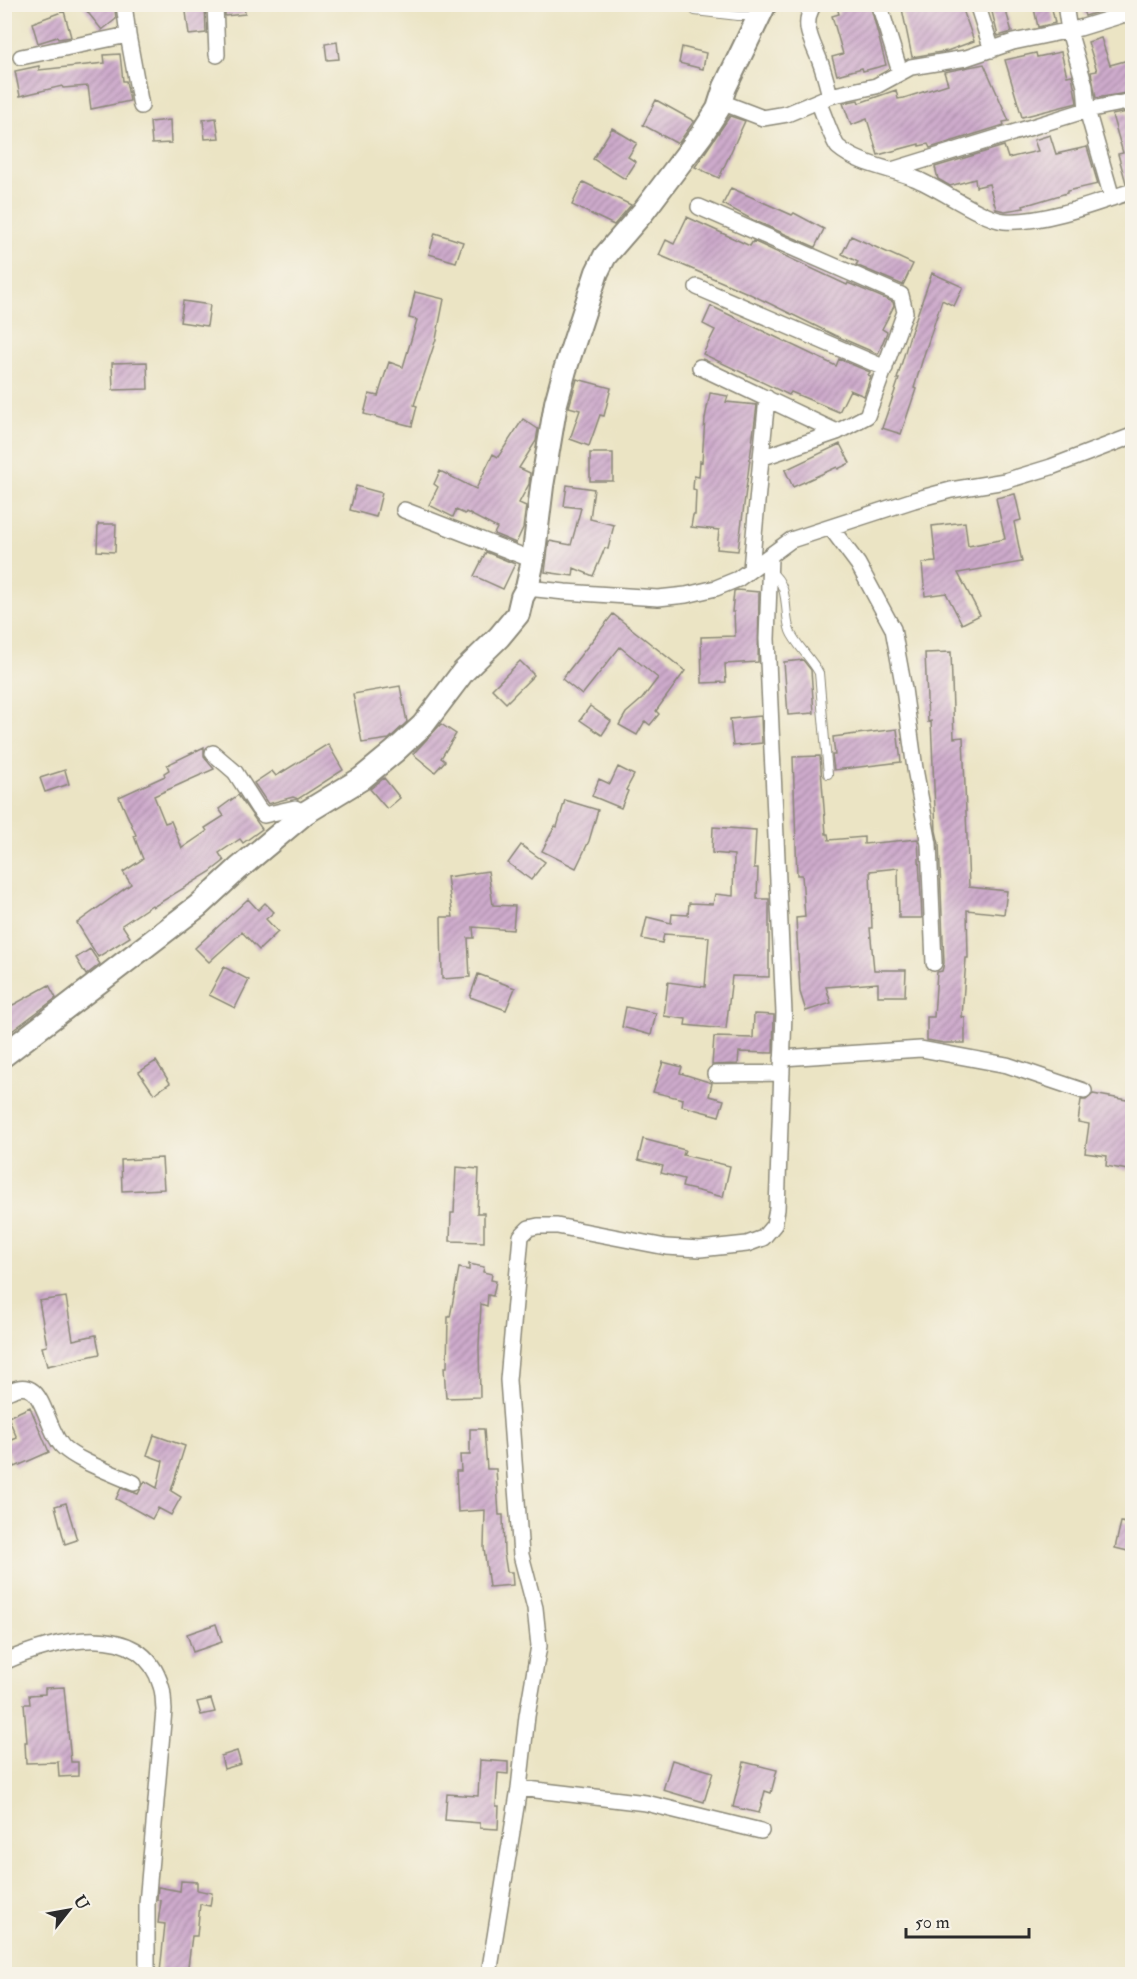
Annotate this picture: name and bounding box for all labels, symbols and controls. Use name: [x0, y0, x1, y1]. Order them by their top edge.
north arrow: [39, 1880, 99, 1940]
text: U: [69, 1892, 93, 1914]
scale bar: [906, 1901, 1029, 1939]
text: 50 m: [915, 1911, 950, 1934]

